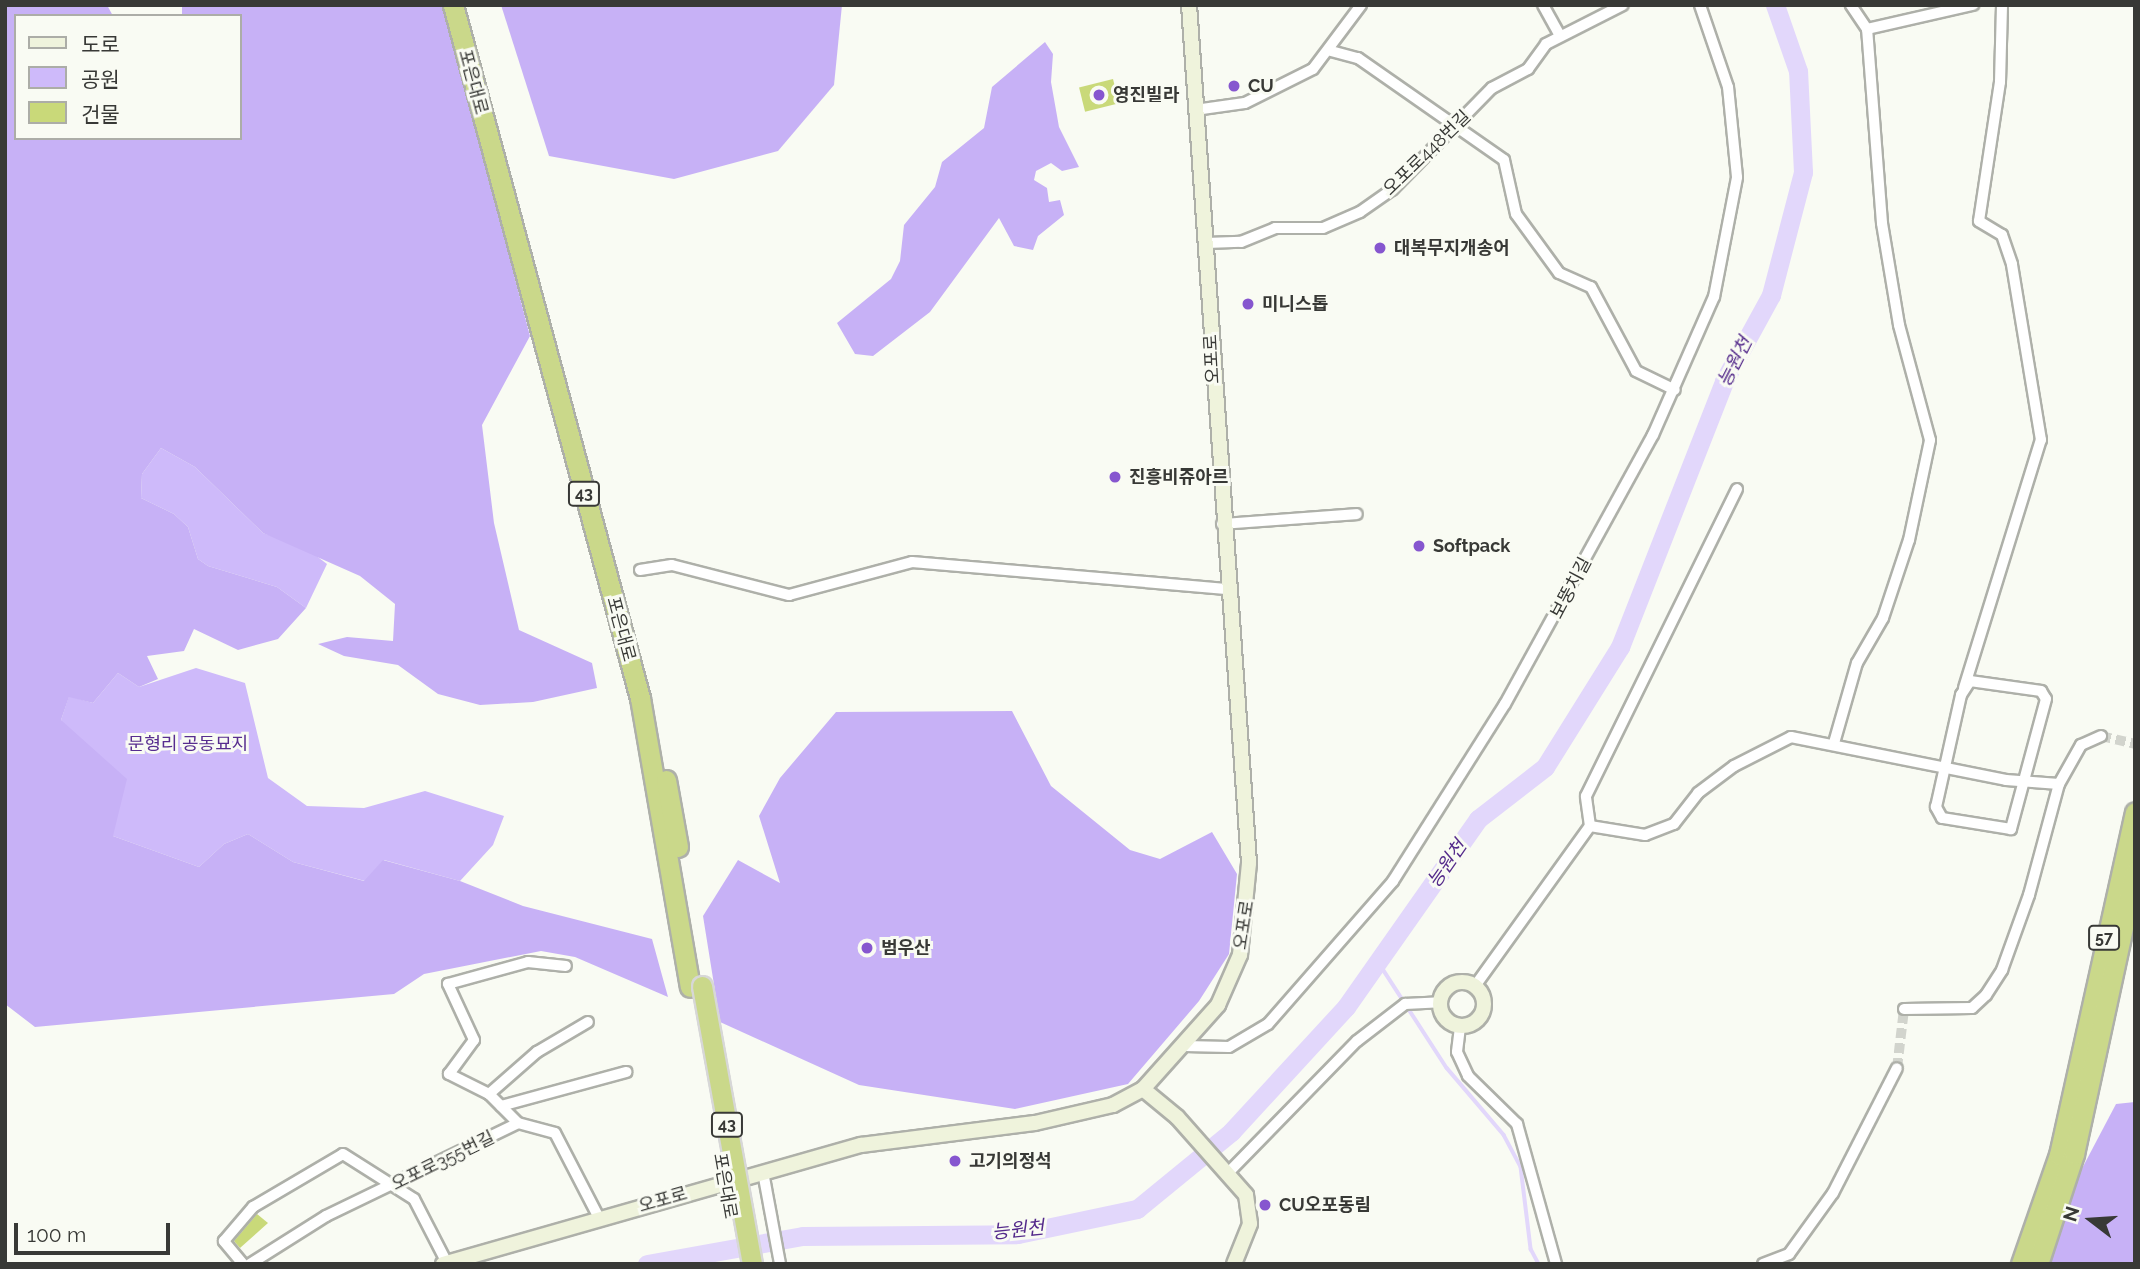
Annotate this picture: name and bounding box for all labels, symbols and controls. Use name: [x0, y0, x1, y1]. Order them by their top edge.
legend: [14, 14, 242, 140]
text: 도로: [81, 32, 120, 57]
street label: 포은대로: [454, 47, 492, 117]
text: 공원: [81, 67, 120, 92]
place label: CU: [1248, 75, 1274, 97]
marker: CU: [1226, 78, 1242, 94]
place label: 영진빌라: [1113, 84, 1179, 106]
marker: 영진빌라: [1091, 87, 1107, 103]
text: 건물: [81, 102, 120, 127]
street label: 오포로448번길: [1379, 106, 1475, 200]
place label: 대복무지개송어: [1394, 237, 1510, 259]
marker: 대복무지개송어: [1372, 240, 1388, 256]
place label: 미니스톱: [1262, 293, 1328, 315]
marker: 미니스톱: [1240, 296, 1256, 312]
water label: 능원천: [1713, 333, 1757, 391]
street label: 오포로: [1200, 334, 1224, 384]
place label: 진흥비쥬아르: [1129, 466, 1228, 488]
marker: 진흥비쥬아르: [1107, 469, 1123, 485]
road number: 43: [566, 481, 602, 506]
place label: Softpack: [1433, 535, 1510, 557]
marker: Softpack: [1411, 538, 1427, 554]
street label: 보뚱치길: [1546, 554, 1596, 622]
street label: 포은대로: [602, 594, 640, 664]
park label: 문형리 공동묘지: [128, 733, 248, 755]
water label: 능원천: [1423, 836, 1471, 892]
street label: 오포로: [1229, 899, 1259, 951]
road number: 57: [2086, 926, 2122, 950]
place label: 범우산: [881, 937, 931, 959]
marker: 범우산: [859, 940, 875, 956]
road number: 43: [710, 1112, 744, 1138]
street label: 오포로355번길: [388, 1127, 498, 1195]
place label: 고기의정석: [969, 1150, 1052, 1172]
street label: 포은대로: [709, 1152, 741, 1220]
marker: 고기의정석: [947, 1153, 963, 1169]
street label: 오포로: [636, 1183, 690, 1217]
north arrow: [2056, 1185, 2126, 1255]
place label: CU오포동림: [1279, 1194, 1371, 1216]
marker: CU오포동림: [1257, 1197, 1273, 1213]
text: N: [2058, 1204, 2084, 1224]
scale bar: [18, 1210, 173, 1254]
water label: 능원천: [991, 1216, 1045, 1244]
text: 100 m: [27, 1222, 86, 1247]

